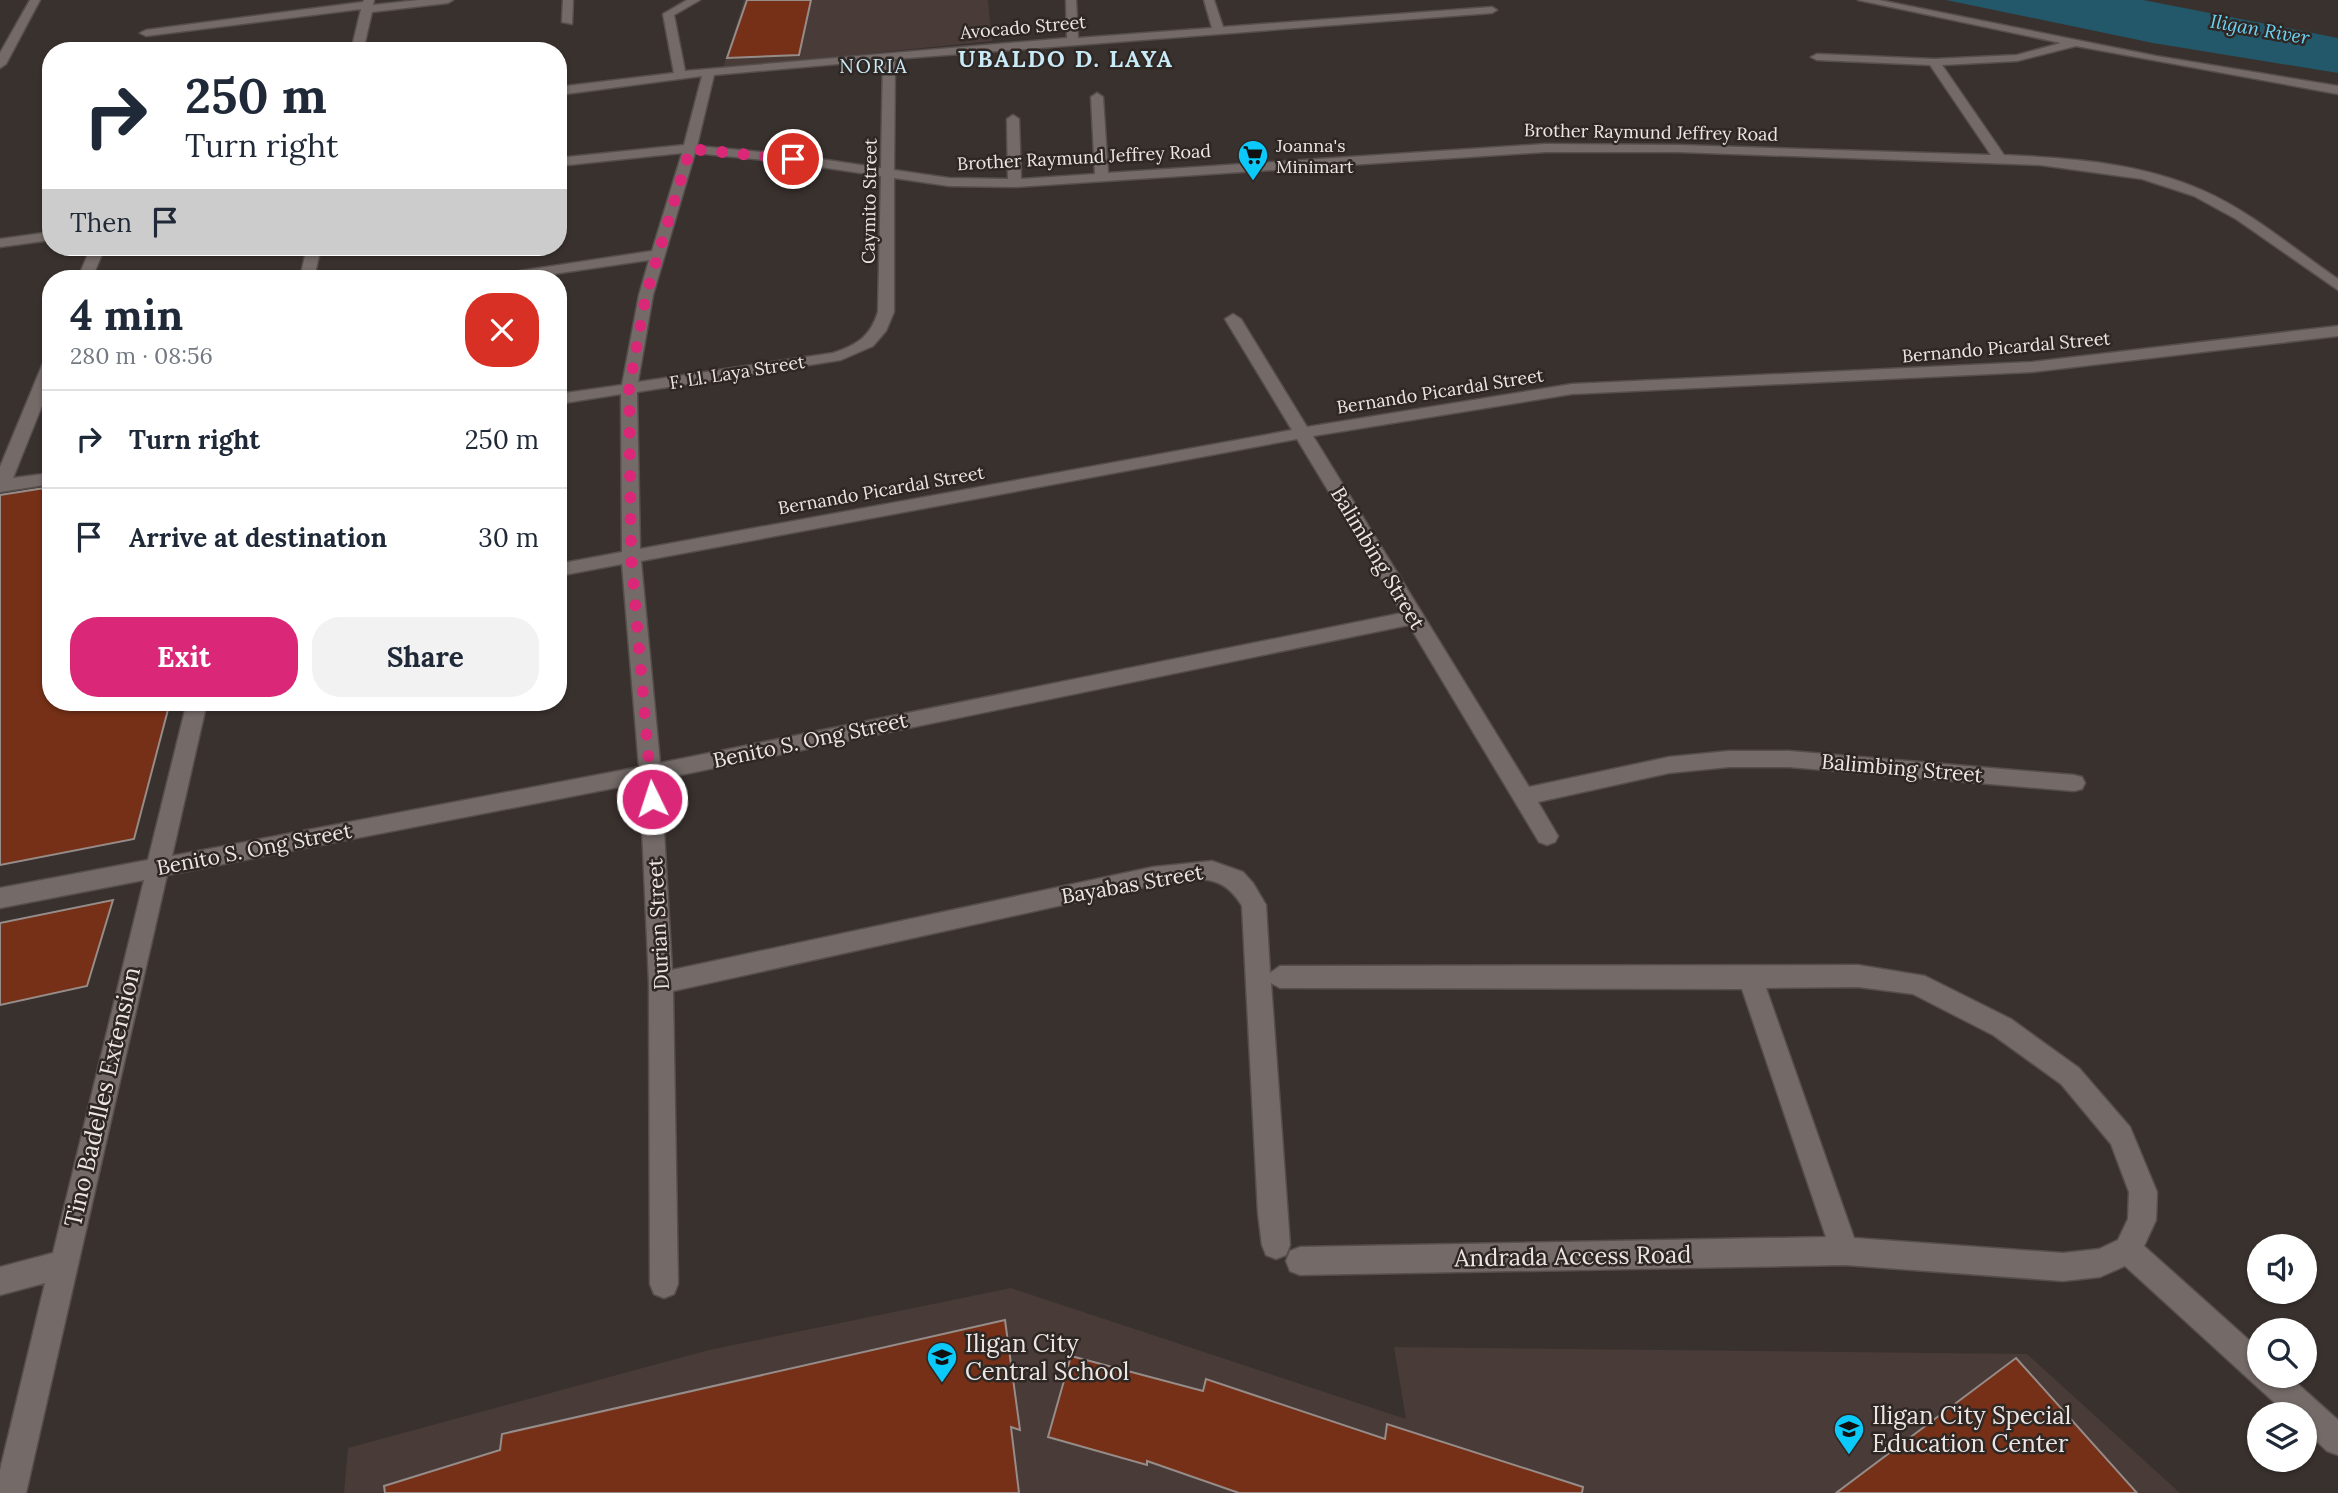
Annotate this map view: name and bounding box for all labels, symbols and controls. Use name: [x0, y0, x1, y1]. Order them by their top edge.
water label: Iligan River: [2208, 8, 2312, 50]
street label: Avocado Street: [958, 10, 1087, 44]
district label: UBALDO D. LAYA: [958, 44, 1174, 73]
district label: NORIA: [839, 54, 909, 78]
text: 250 m: [185, 64, 327, 126]
icon: right: [70, 70, 161, 161]
street label: Brother Raymund Jeffrey Road: [1524, 118, 1779, 146]
text: Turn right: [185, 125, 338, 166]
pin: [763, 129, 823, 189]
place label: Joanna's Minimart: [1275, 134, 1354, 178]
street label: Caymito Street: [856, 138, 882, 264]
supermarket icon: Joanna's Minimart: [1236, 138, 1270, 182]
street label: Brother Raymund Jeffrey Road: [956, 139, 1212, 175]
icon: arrive: [774, 140, 812, 178]
icon: arrive: [146, 203, 184, 241]
text: Then: [70, 206, 132, 239]
text: 4 min: [70, 288, 183, 342]
button: close: [465, 293, 539, 367]
street label: Bernando Picardal Street: [1901, 326, 2111, 368]
text: 280 m · 08:56: [70, 341, 213, 370]
street label: F. Ll. Laya Street: [668, 350, 806, 394]
street label: Bernando Picardal Street: [1335, 363, 1545, 419]
icon: right: [70, 420, 108, 458]
text: Turn right: [129, 423, 260, 456]
text: 250 m: [465, 423, 539, 456]
street label: Bernando Picardal Street: [776, 461, 986, 519]
street label: Balimbing Street: [1325, 482, 1432, 635]
icon: arrive: [70, 518, 108, 556]
text: Arrive at destination: [129, 521, 387, 554]
text: 30 m: [478, 521, 539, 554]
button: Exit: [70, 617, 298, 697]
button: Share: [312, 617, 539, 697]
street label: Benito S. Ong Street: [710, 706, 911, 774]
street label: Balimbing Street: [1820, 747, 1985, 789]
position arrow: [615, 762, 689, 836]
street label: Benito S. Ong Street: [154, 817, 355, 881]
street label: Durian Street: [641, 857, 675, 991]
street label: Bayabas Street: [1059, 858, 1206, 910]
street label: Tino Badelles Extension: [57, 964, 147, 1230]
map controls: [2247, 1234, 2317, 1472]
button: sound: [2247, 1234, 2317, 1304]
street label: Andrada Access Road: [1453, 1238, 1692, 1274]
button: search: [2247, 1318, 2317, 1388]
place label: Iligan City Central School: [965, 1328, 1129, 1387]
school or university icon: Iligan City Central School: [925, 1340, 959, 1384]
place label: Iligan City Special Education Center: [1872, 1400, 2071, 1459]
button: layers: [2247, 1402, 2317, 1472]
school or university icon: Iligan City Special Education Center: [1832, 1412, 1866, 1456]

